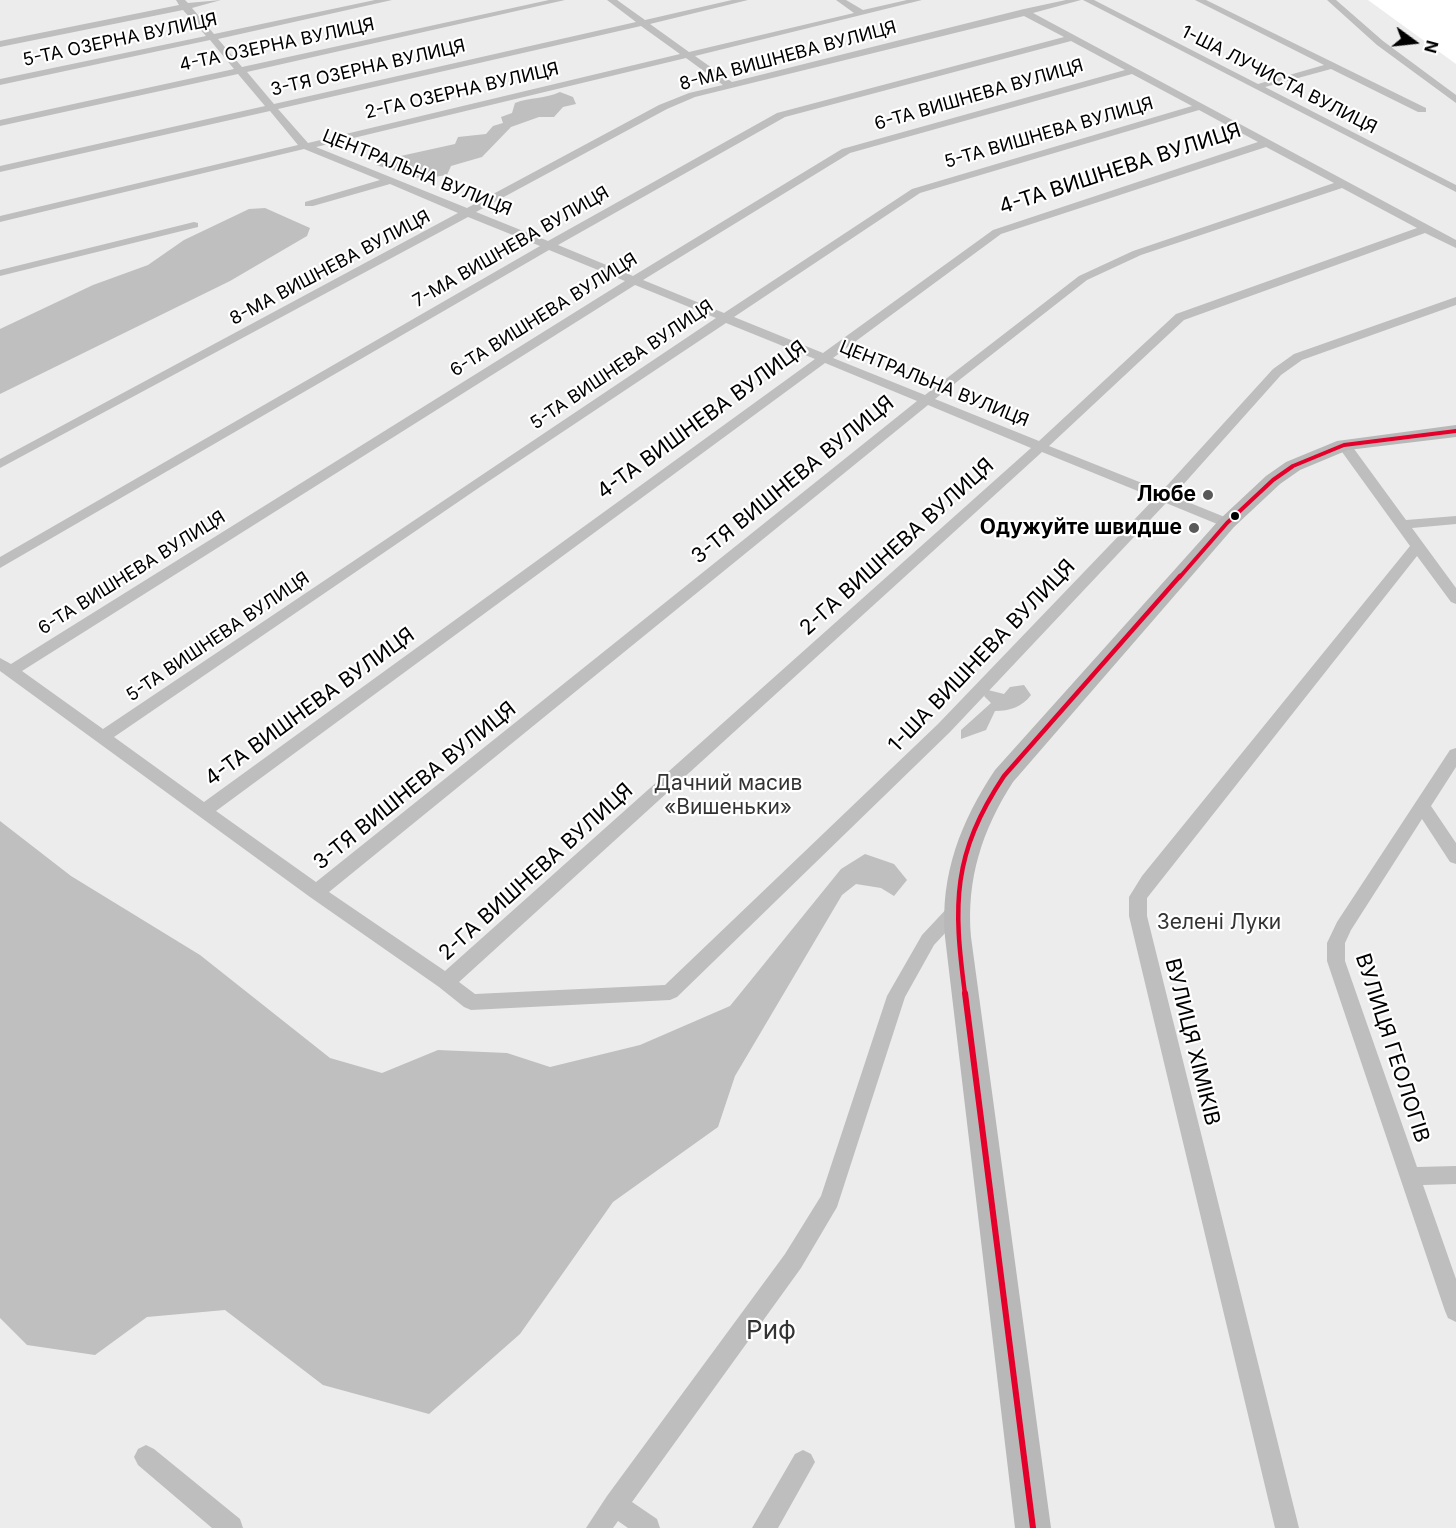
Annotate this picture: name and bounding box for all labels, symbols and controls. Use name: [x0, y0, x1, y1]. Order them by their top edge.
street label: 5-ТА ОЗЕРНА ВУЛИЦЯ: [21, 9, 219, 71]
north arrow: [1384, 12, 1444, 72]
street label: 4-ТА ОЗЕРНА ВУЛИЦЯ: [177, 14, 377, 76]
street label: 8-МА ВИШНЕВА ВУЛИЦЯ: [677, 17, 899, 95]
street label: 1-ША ЛУЧИСТА ВУЛИЦЯ: [1178, 21, 1380, 139]
street label: 3-ТЯ ОЗЕРНА ВУЛИЦЯ: [269, 35, 467, 101]
text: N: [1420, 38, 1443, 55]
street label: 6-ТА ВИШНЕВА ВУЛИЦЯ: [872, 55, 1086, 135]
street label: 2-ГА ОЗЕРНА ВУЛИЦЯ: [363, 58, 561, 124]
street label: 5-ТА ВИШНЕВА ВУЛИЦЯ: [942, 93, 1156, 173]
street label: 4-ТА ВИШНЕВА ВУЛИЦЯ: [996, 118, 1244, 220]
street label: ЦЕНТРАЛЬНА ВУЛИЦЯ: [319, 125, 515, 221]
street label: 7-МА ВИШНЕВА ВУЛИЦЯ: [409, 182, 613, 312]
street label: 8-МА ВИШНЕВА ВУЛИЦЯ: [226, 206, 434, 330]
street label: 6-ТА ВИШНЕВА ВУЛИЦЯ: [447, 249, 641, 381]
street label: 5-ТА ВИШНЕВА ВУЛИЦЯ: [526, 296, 718, 434]
street label: 4-ТА ВИШНЕВА ВУЛИЦЯ: [592, 335, 812, 505]
street label: ЦЕНТРАЛЬНА ВУЛИЦЯ: [836, 336, 1032, 432]
street label: 3-ТЯ ВИШНЕВА ВУЛИЦЯ: [687, 391, 899, 569]
street label: 2-ГА ВИШНЕВА ВУЛИЦЯ: [795, 453, 999, 641]
place label: Любе: [1137, 482, 1196, 508]
marker: Любе: [1201, 488, 1215, 502]
street label: 6-ТА ВИШНЕВА ВУЛИЦЯ: [35, 507, 229, 639]
unlabelled marker: [1229, 510, 1241, 522]
place label: Одужуйте швидше: [980, 515, 1182, 541]
marker: Одужуйте швидше: [1187, 521, 1201, 535]
street label: 1-ША ВИШНЕВА ВУЛИЦЯ: [883, 555, 1081, 757]
street label: 5-ТА ВИШНЕВА ВУЛИЦЯ: [122, 568, 314, 706]
street label: 4-ТА ВИШНЕВА ВУЛИЦЯ: [200, 622, 420, 792]
street label: 3-ТЯ ВИШНЕВА ВУЛИЦЯ: [309, 697, 521, 875]
park label: Дачний масив «Вишеньки»: [654, 771, 802, 821]
street label: 2-ГА ВИШНЕВА ВУЛИЦЯ: [434, 778, 638, 966]
park label: Зелені Луки: [1157, 910, 1281, 936]
street label: ВУЛИЦЯ ГЕОЛОГІВ: [1350, 950, 1434, 1146]
street label: ВУЛИЦЯ ХІМІКІВ: [1159, 956, 1225, 1128]
park label: Риф: [746, 1315, 796, 1347]

